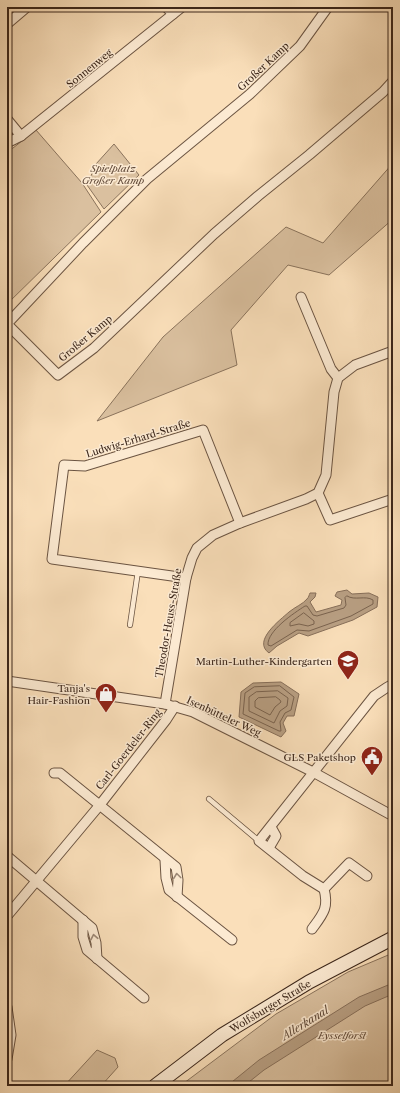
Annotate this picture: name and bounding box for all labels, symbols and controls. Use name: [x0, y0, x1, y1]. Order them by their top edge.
street label: Großer Kamp: [235, 39, 292, 94]
street label: Sonnenweg: [64, 46, 115, 91]
park label: Spielplatz Großer Kamp: [82, 162, 145, 187]
street label: Großer Kamp: [56, 312, 115, 365]
street label: Ludwig-Erhard-Straße: [84, 416, 192, 461]
street label: Theodor-Heuss-Straße: [152, 567, 185, 679]
school or university icon: Martin-Luther-Kindergarten: [335, 648, 361, 681]
place label: Martin-Luther-Kindergarten: [196, 655, 333, 668]
shop icon: Tanja's Hair-Fashion: [93, 681, 119, 714]
place label: Tanja's Hair-Fashion: [27, 682, 91, 707]
street label: Isenbütteler Weg: [185, 694, 264, 740]
street label: Carl-Goerdeler-Ring: [93, 706, 164, 792]
public building icon: GLS Paketshop: [359, 744, 385, 777]
place label: GLS Paketshop: [284, 751, 356, 764]
one-way arrow: [173, 873, 182, 879]
one-way arrow: [91, 934, 99, 940]
street label: Wolfsburger Straße: [226, 977, 314, 1036]
water label: Allerkanal: [277, 1002, 332, 1044]
park label: Eysselforst: [317, 1029, 367, 1042]

